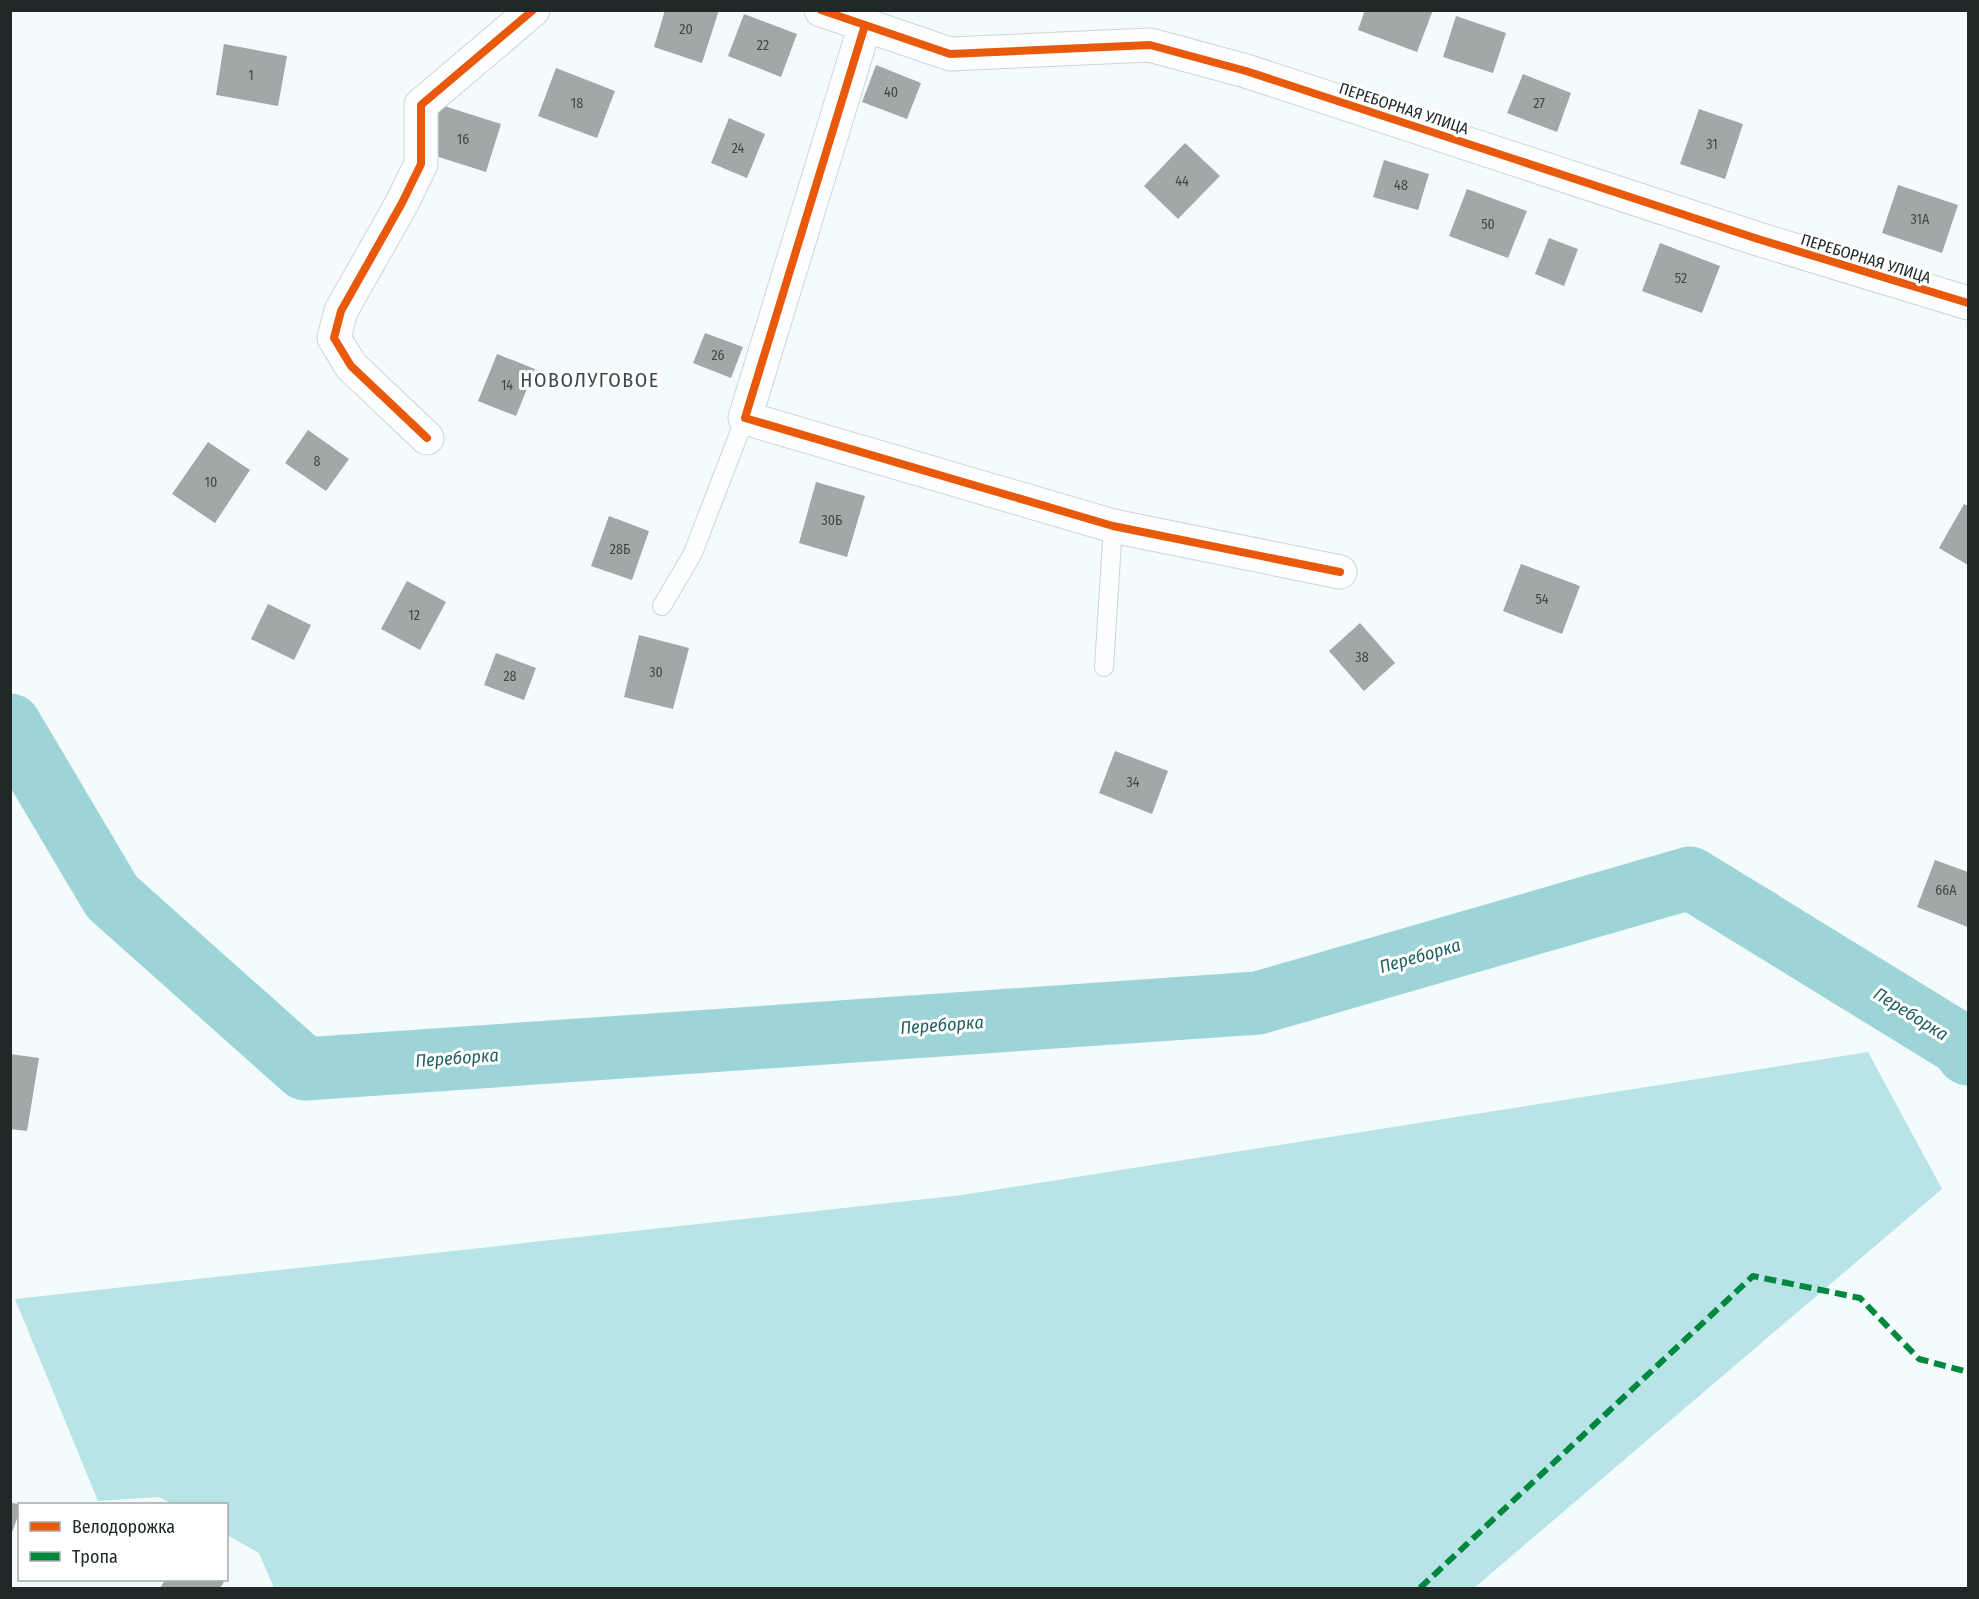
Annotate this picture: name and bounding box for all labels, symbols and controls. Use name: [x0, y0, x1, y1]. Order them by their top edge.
house number: 20: [679, 21, 693, 38]
house number: 22: [757, 37, 769, 54]
house number: 1: [248, 67, 254, 84]
street label: ПЕРЕБОРНАЯ УЛИЦА: [1337, 79, 1472, 139]
house number: 40: [884, 84, 898, 101]
house number: 18: [571, 95, 583, 112]
house number: 27: [1533, 95, 1545, 112]
house number: 16: [457, 131, 469, 148]
house number: 31: [1706, 136, 1718, 153]
house number: 24: [732, 140, 745, 157]
house number: 44: [1175, 173, 1189, 190]
house number: 48: [1394, 177, 1408, 194]
house number: 31А: [1911, 211, 1930, 228]
house number: 50: [1481, 216, 1495, 233]
street label: ПЕРЕБОРНАЯ УЛИЦА: [1798, 230, 1934, 287]
house number: 52: [1675, 270, 1687, 287]
house number: 26: [711, 347, 725, 364]
district label: НОВОЛУГОВОЕ: [520, 368, 660, 392]
house number: 14: [501, 377, 513, 394]
house number: 8: [314, 453, 321, 470]
house number: 10: [205, 474, 217, 491]
house number: 30Б: [822, 512, 842, 529]
house number: 28Б: [610, 541, 630, 558]
house number: 54: [1535, 591, 1549, 608]
house number: 12: [408, 607, 420, 624]
house number: 38: [1355, 649, 1369, 666]
house number: 30: [649, 664, 663, 681]
house number: 28: [503, 668, 517, 685]
house number: 34: [1126, 774, 1140, 791]
house number: 66А: [1935, 882, 1957, 899]
water label: Переборка: [1377, 934, 1463, 978]
water label: Переборка: [1870, 983, 1952, 1045]
water label: Переборка: [900, 1011, 984, 1039]
water label: Переборка: [415, 1044, 499, 1072]
legend: [18, 1503, 228, 1581]
text: Велодорожка: [72, 1516, 175, 1538]
text: Тропа: [72, 1546, 118, 1568]

